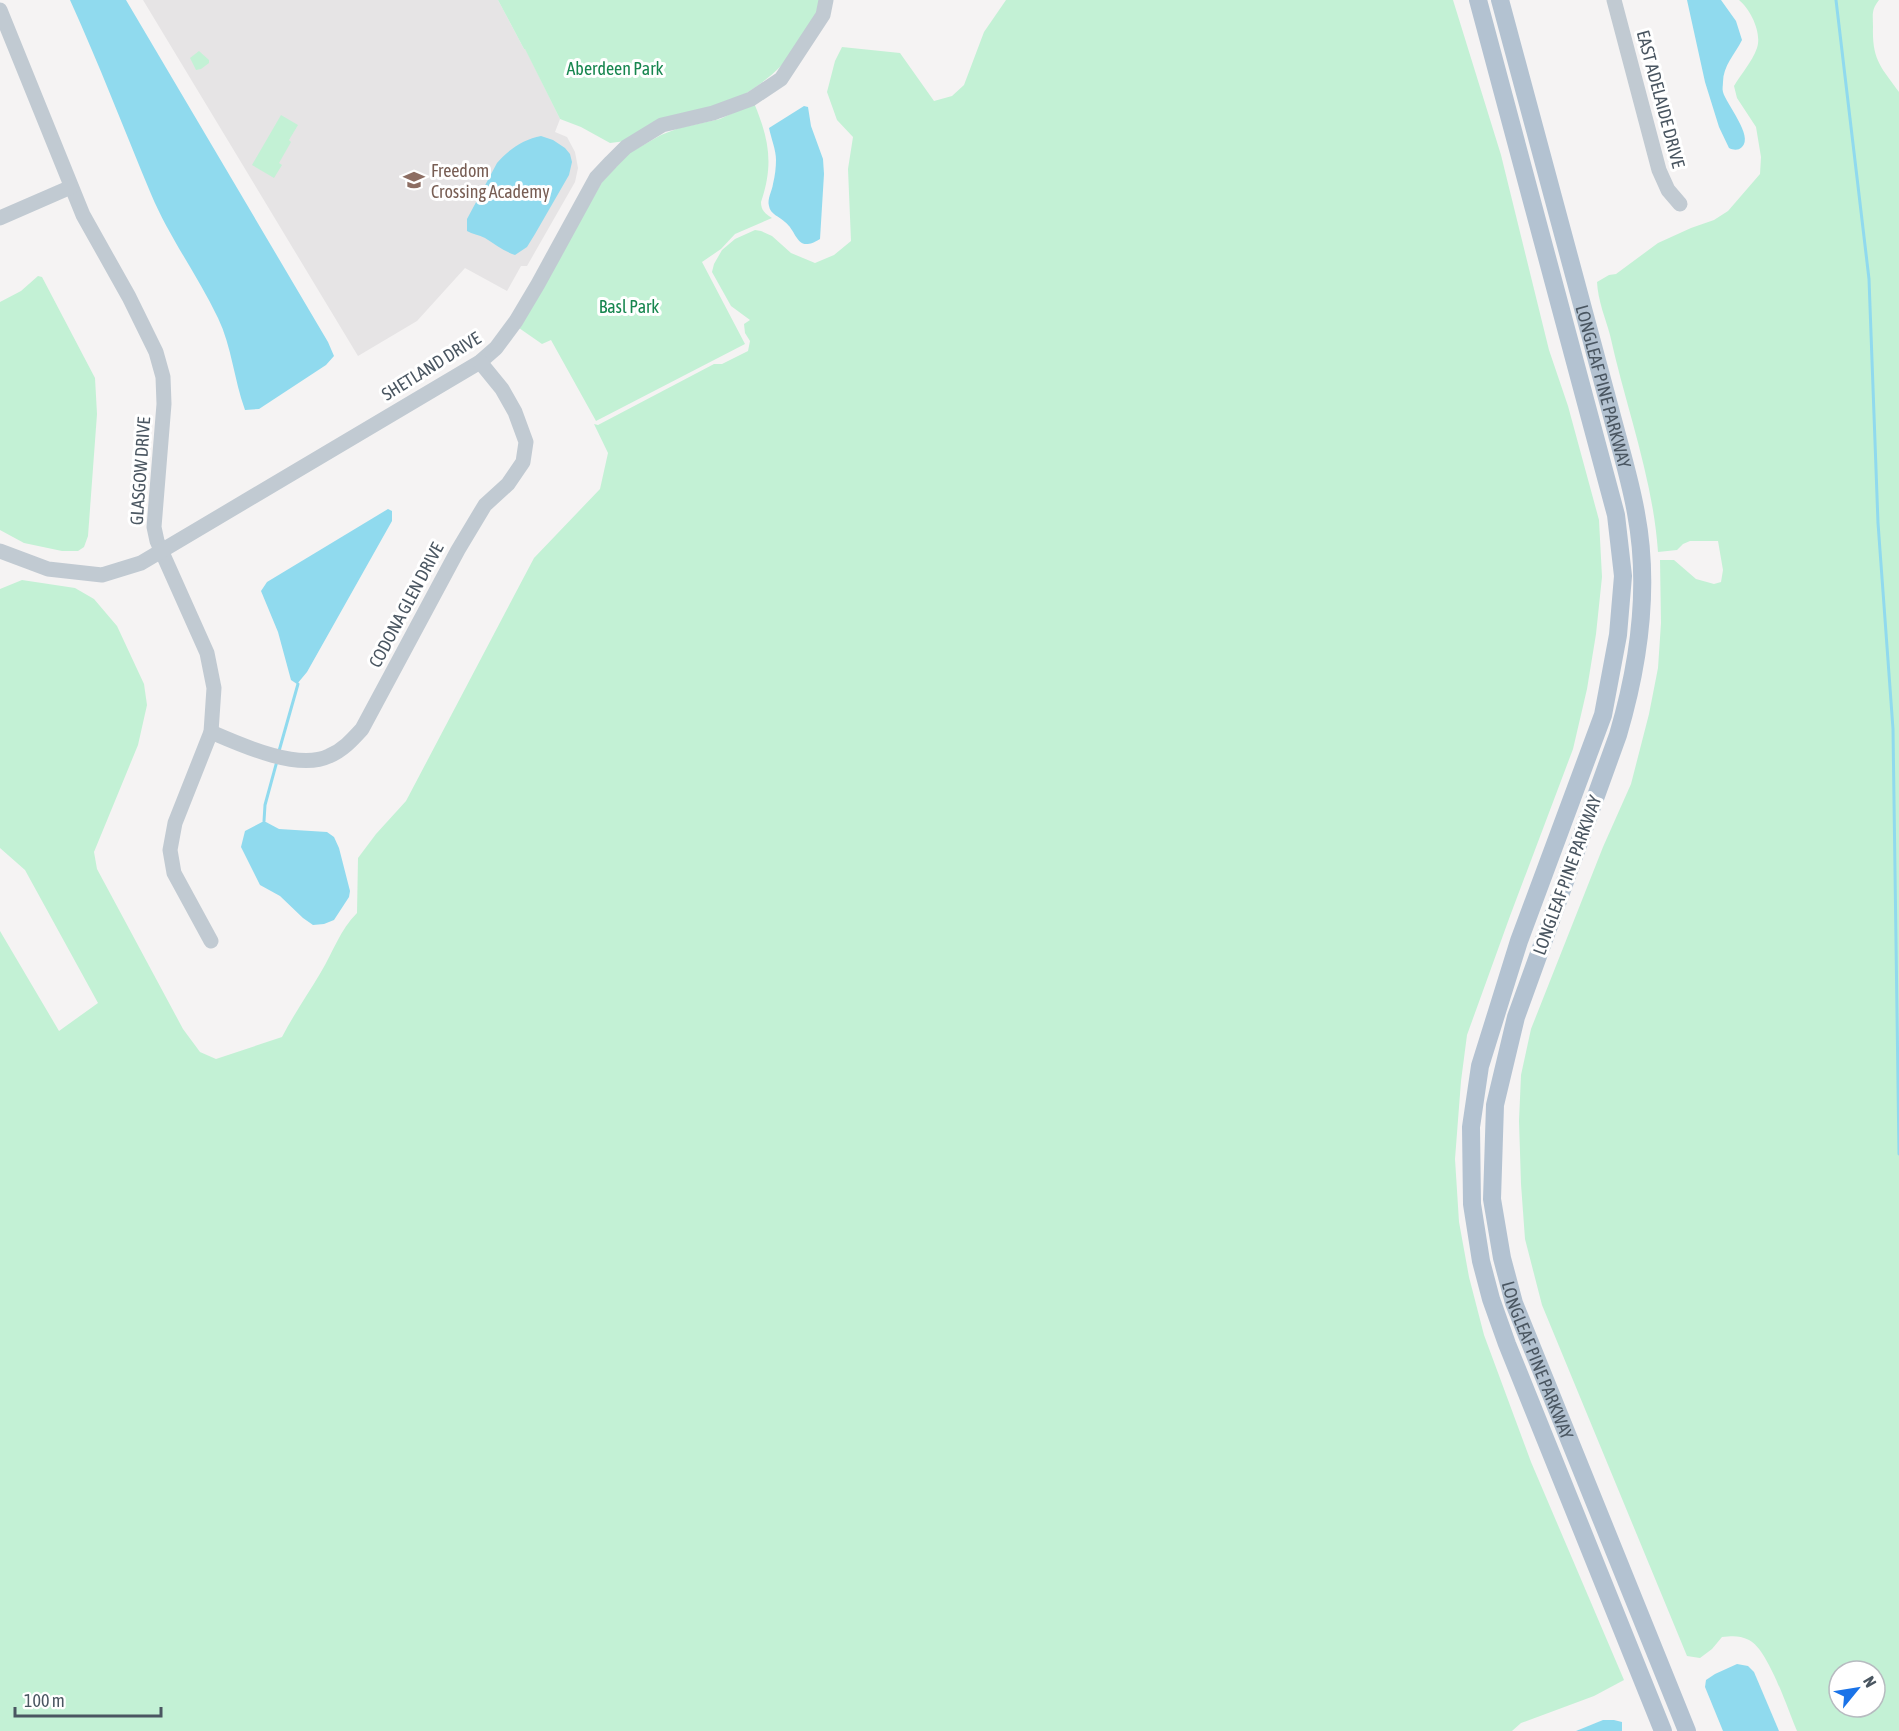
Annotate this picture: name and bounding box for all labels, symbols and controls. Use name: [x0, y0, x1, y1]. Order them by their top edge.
street label: EAST ADELAIDE DRIVE: [1633, 28, 1690, 170]
park label: Aberdeen Park: [567, 58, 664, 79]
place label: Freedom Crossing Academy: [431, 160, 550, 202]
school or university icon: Freedom Crossing Academy: [402, 168, 426, 192]
park label: Basl Park: [599, 296, 659, 317]
street label: LONGLEAF PINE PARKWAY: [1572, 302, 1636, 470]
street label: SHETLAND DRIVE: [378, 327, 485, 405]
street label: GLASGOW DRIVE: [126, 416, 154, 526]
street label: CODONA GLEN DRIVE: [364, 539, 448, 671]
street label: LONGLEAF PINE PARKWAY: [1528, 792, 1606, 958]
street label: LONGLEAF PINE PARKWAY: [1498, 1279, 1578, 1442]
north arrow: [1827, 1659, 1887, 1719]
text: N: [1860, 1673, 1880, 1690]
scale bar: [15, 1680, 160, 1718]
text: 100 m: [24, 1690, 65, 1711]

